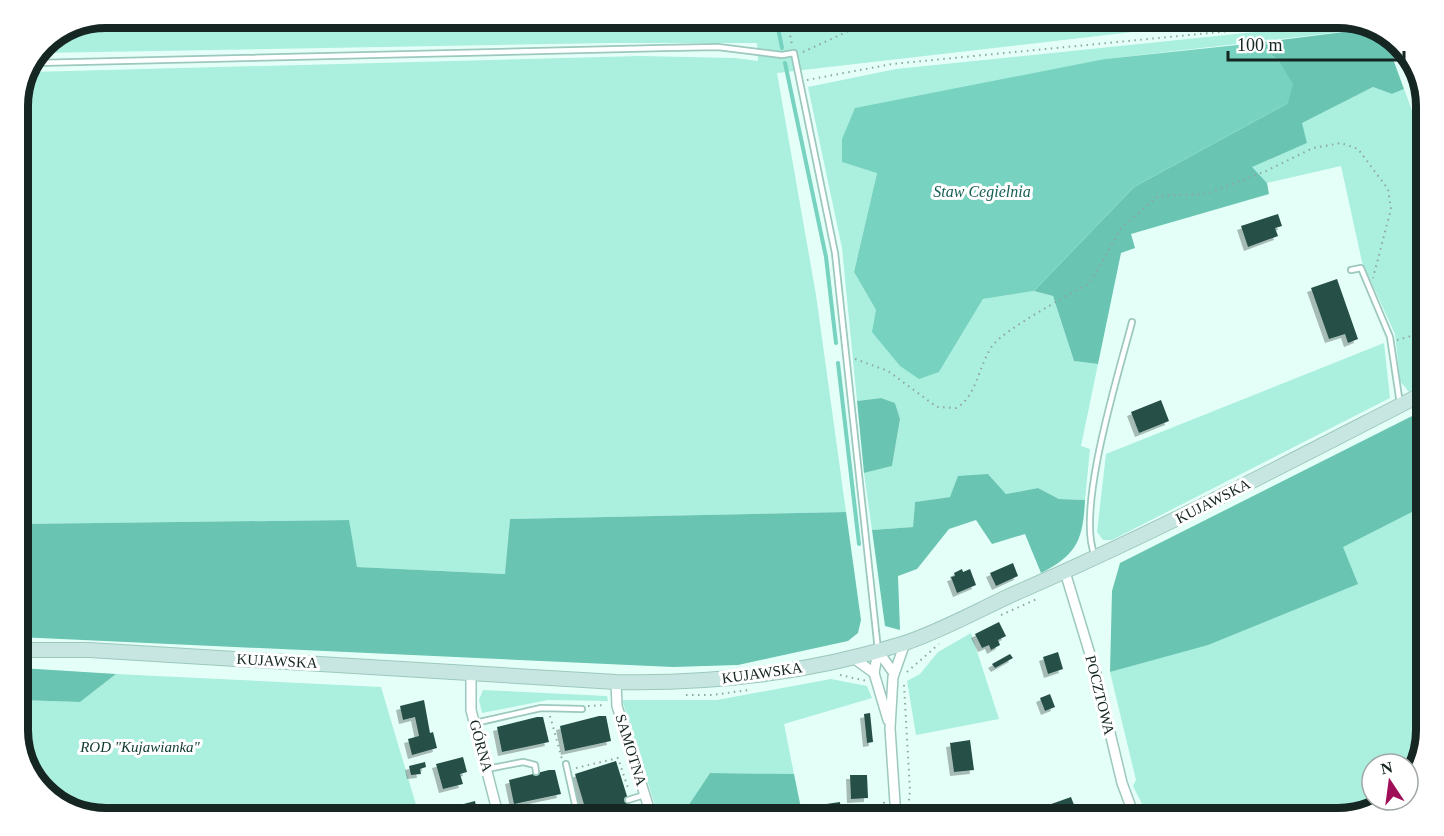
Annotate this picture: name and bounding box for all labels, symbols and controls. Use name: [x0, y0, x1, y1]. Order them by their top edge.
scale bar: [1228, 24, 1404, 62]
text: 100 m: [1237, 35, 1283, 55]
water label: Staw Cegielnia: [933, 183, 1031, 201]
street label: KUJAWSKA: [1173, 475, 1253, 527]
street label: KUJAWSKA: [236, 651, 318, 671]
street label: POCZTOWA: [1082, 654, 1118, 737]
street label: KUJAWSKA: [721, 659, 804, 687]
street label: SAMOTNA: [613, 712, 650, 788]
street label: GÓRNA: [466, 718, 496, 774]
park label: ROD "Kujawianka": [79, 739, 201, 755]
north arrow: [1360, 752, 1420, 812]
text: N: [1379, 758, 1395, 777]

